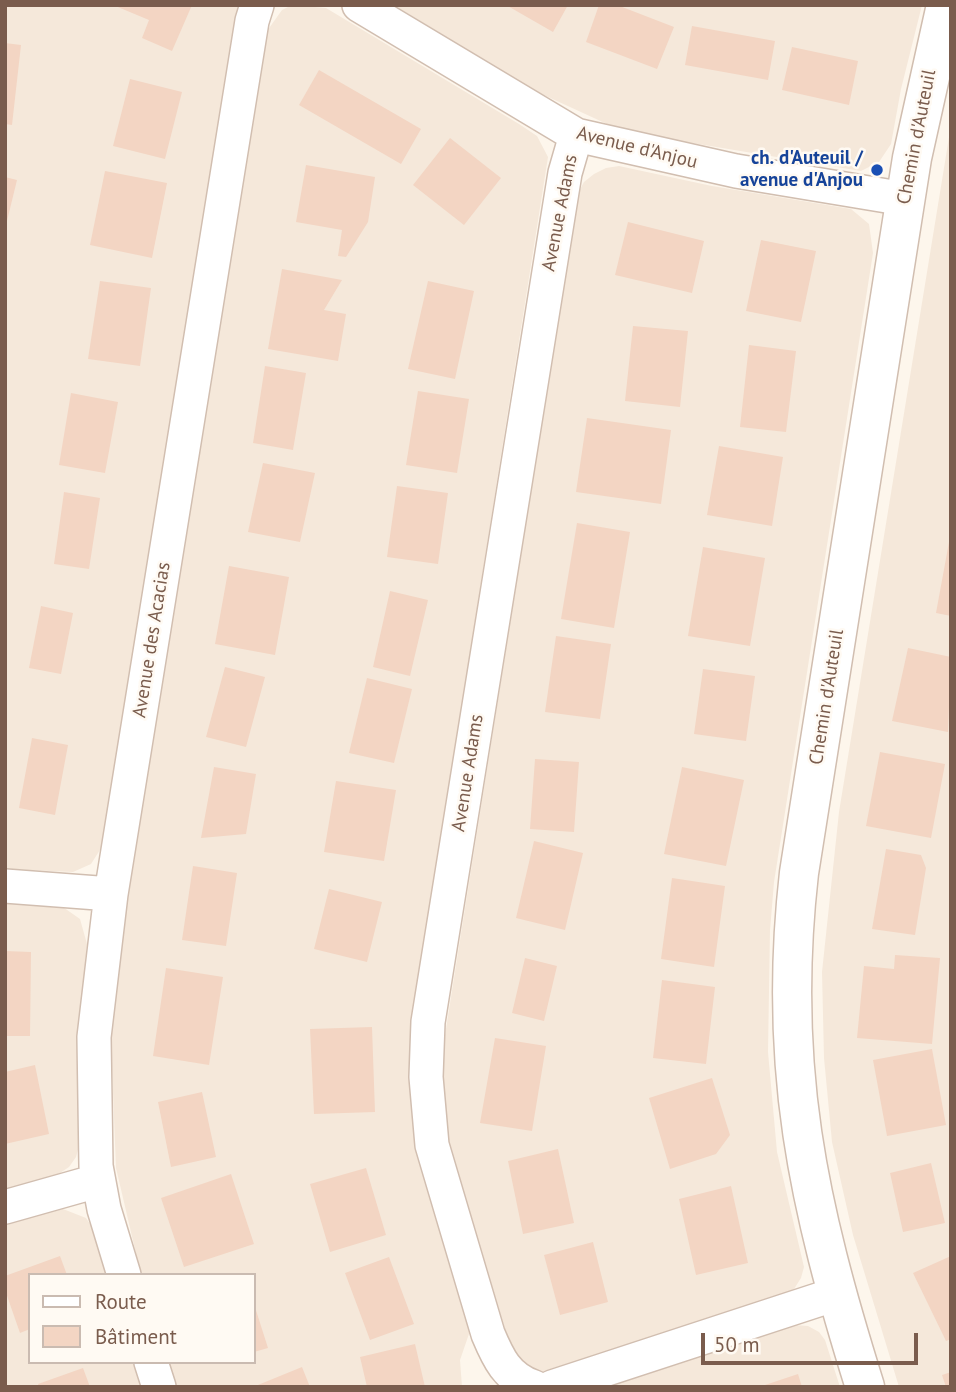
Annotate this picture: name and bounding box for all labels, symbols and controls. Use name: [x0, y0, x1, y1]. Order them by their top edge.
street label: Chemin d'Auteuil: [893, 68, 941, 206]
street label: Avenue d'Anjou: [574, 122, 700, 174]
place label: ch. d'Auteuil / avenue d'Anjou: [740, 148, 863, 192]
street label: Avenue Adams: [537, 153, 583, 273]
marker: ch. d'Auteuil / avenue d'Anjou: [869, 162, 885, 178]
street label: Avenue des Acacias: [128, 561, 176, 719]
street label: Chemin d'Auteuil: [805, 628, 849, 766]
street label: Avenue Adams: [447, 713, 489, 833]
legend: [28, 1273, 256, 1364]
text: Route: [95, 1288, 147, 1315]
scale bar: [704, 1318, 921, 1362]
text: Bâtiment: [95, 1323, 177, 1350]
text: 50 m: [714, 1331, 760, 1358]

